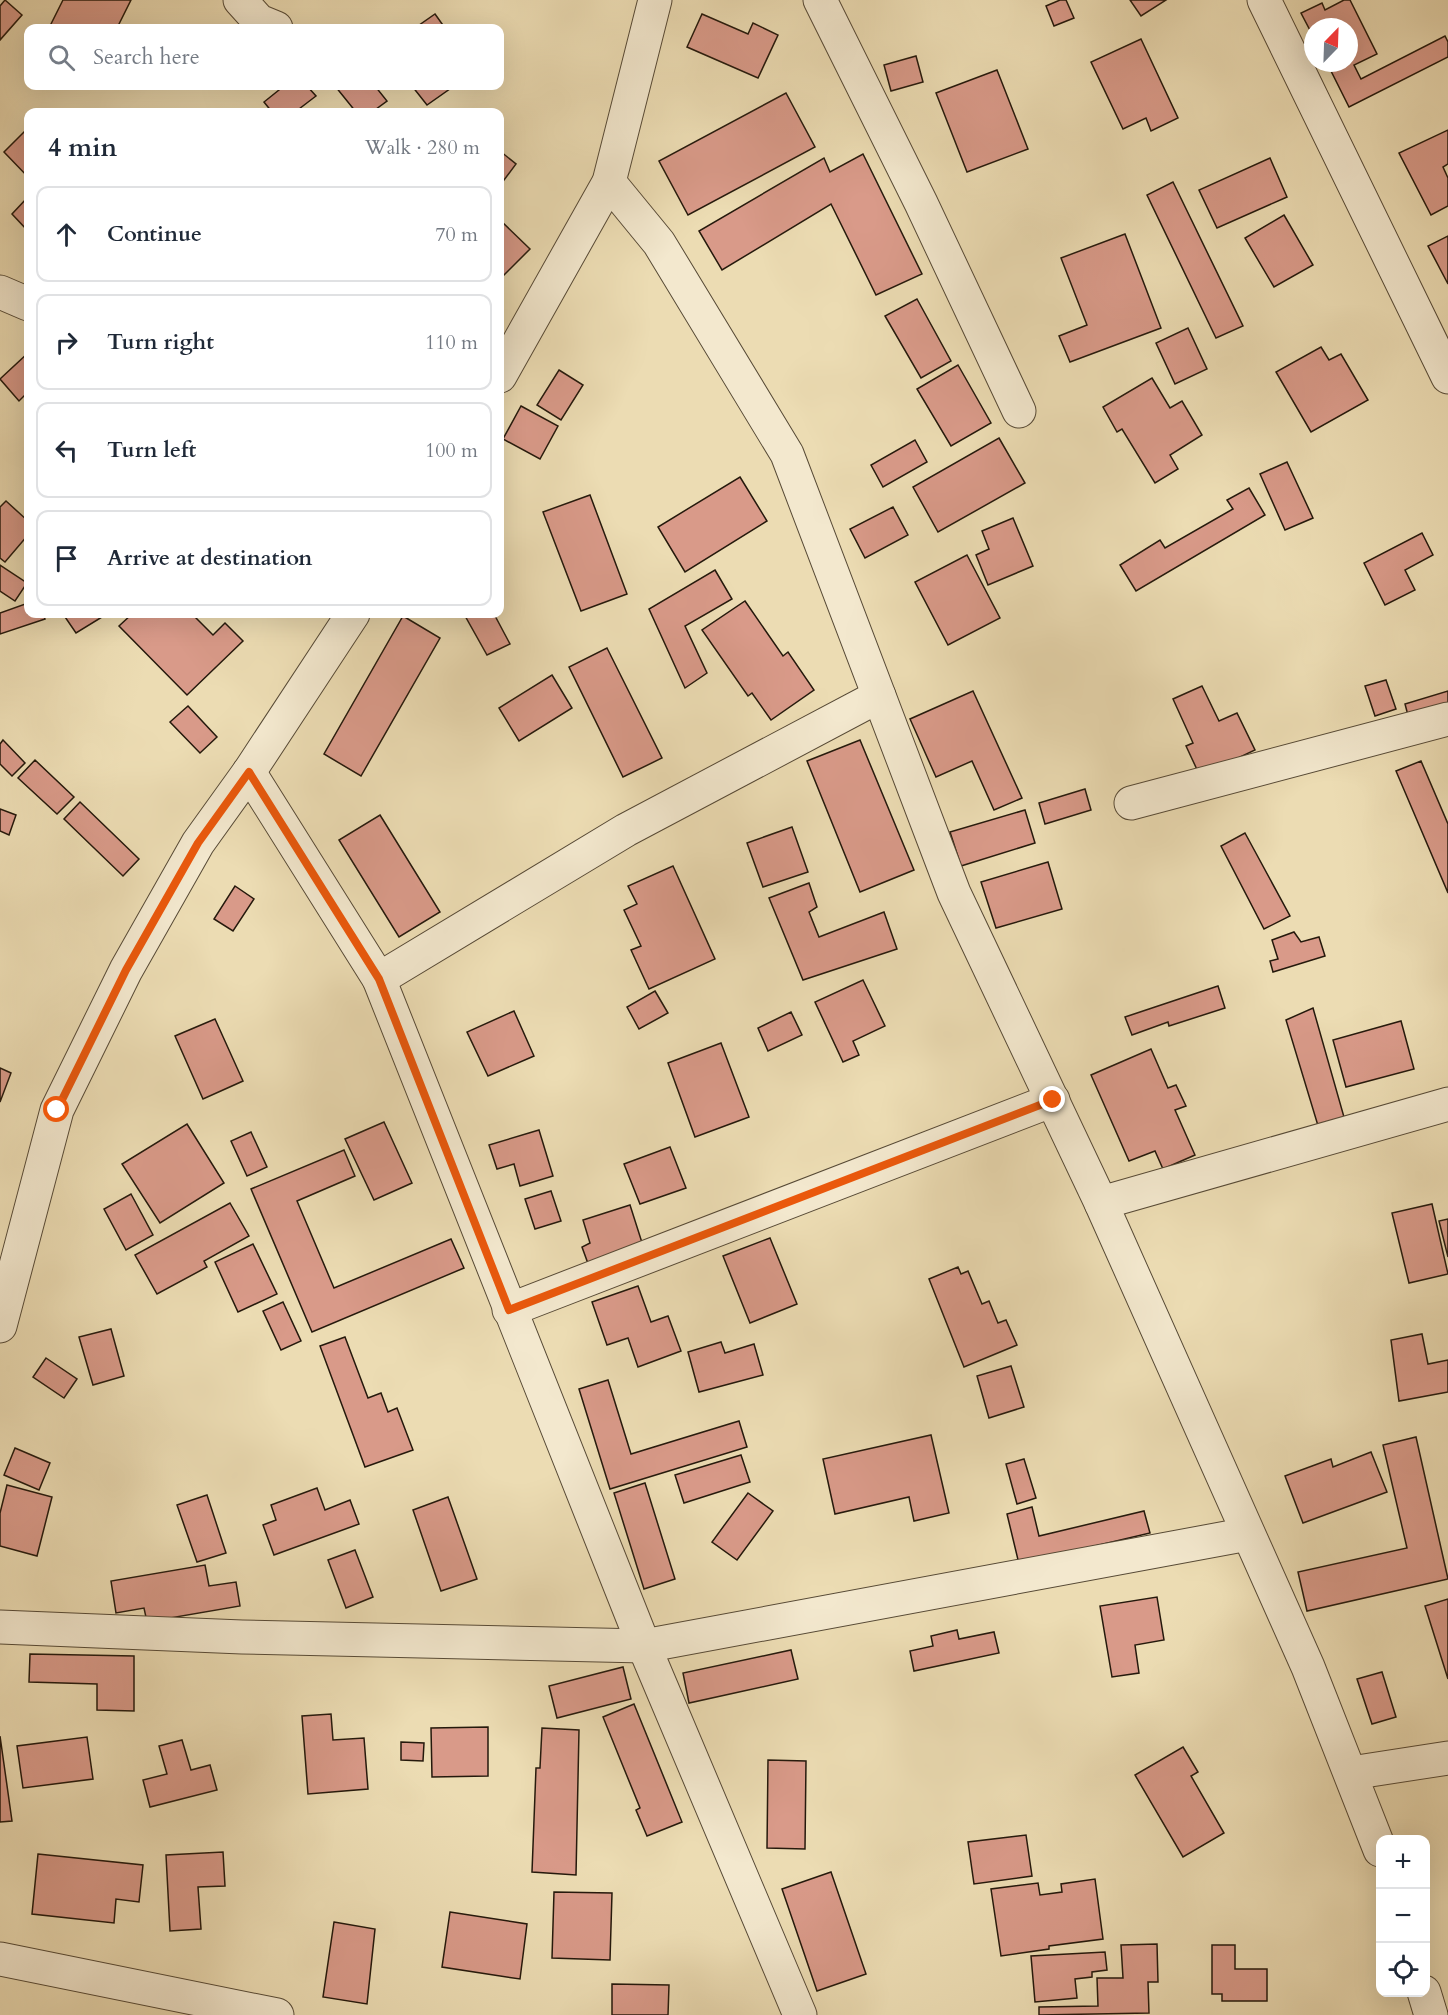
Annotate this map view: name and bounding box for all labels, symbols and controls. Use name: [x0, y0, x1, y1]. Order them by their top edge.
north arrow: [1304, 18, 1358, 72]
search box: [24, 24, 504, 90]
icon: search: [45, 41, 78, 74]
text: Search here: [93, 42, 200, 72]
text: 4 min: [48, 130, 117, 165]
text: Walk · 280 m: [365, 134, 480, 161]
icon: ahead: [50, 218, 83, 251]
text: Continue: [107, 219, 202, 249]
text: 70 m: [435, 221, 478, 248]
icon: right: [50, 326, 83, 359]
text: Turn right: [107, 327, 214, 357]
text: 110 m: [425, 329, 478, 356]
icon: left: [50, 434, 83, 467]
text: Turn left: [107, 435, 196, 465]
text: 100 m: [425, 437, 478, 464]
icon: arrive: [50, 542, 83, 575]
text: Arrive at destination: [107, 543, 312, 573]
route end: [1039, 1086, 1065, 1112]
route start: [43, 1096, 69, 1122]
map controls: [1376, 1835, 1430, 1997]
button: +: [1376, 1835, 1430, 1889]
button: −: [1376, 1889, 1430, 1943]
button: locate: [1376, 1943, 1430, 1997]

